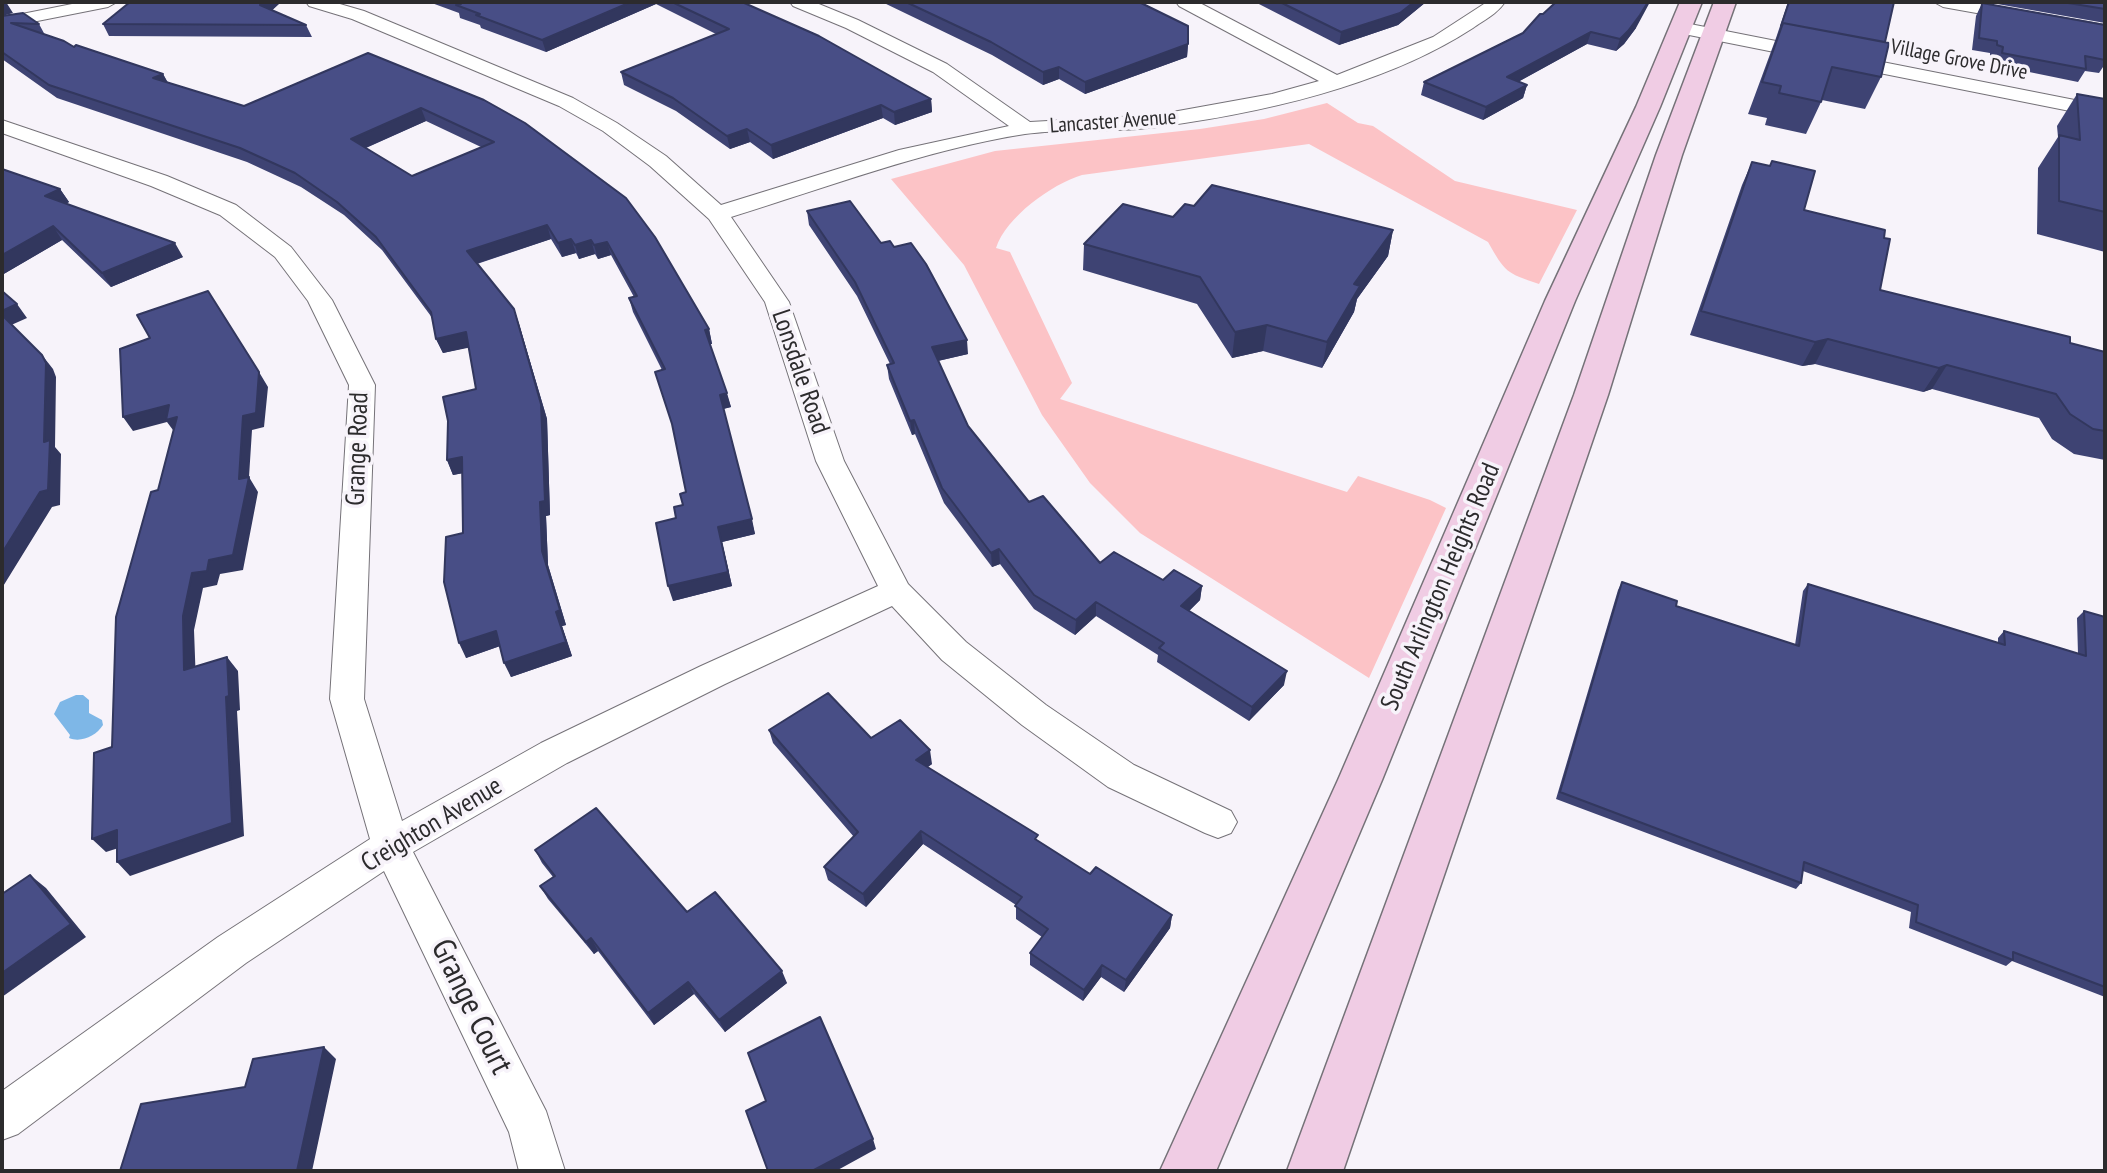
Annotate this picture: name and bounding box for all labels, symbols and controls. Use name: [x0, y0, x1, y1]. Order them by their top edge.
street label: Village Grove Drive: [1888, 34, 2030, 86]
street label: Lancaster Avenue: [1049, 105, 1177, 139]
street label: Lonsdale Road: [764, 306, 836, 438]
street label: Grange Road: [340, 392, 376, 506]
street label: South Arlington Heights Road: [1375, 459, 1507, 715]
street label: Creighton Avenue: [356, 771, 508, 879]
street label: Grange Court: [422, 933, 520, 1081]

